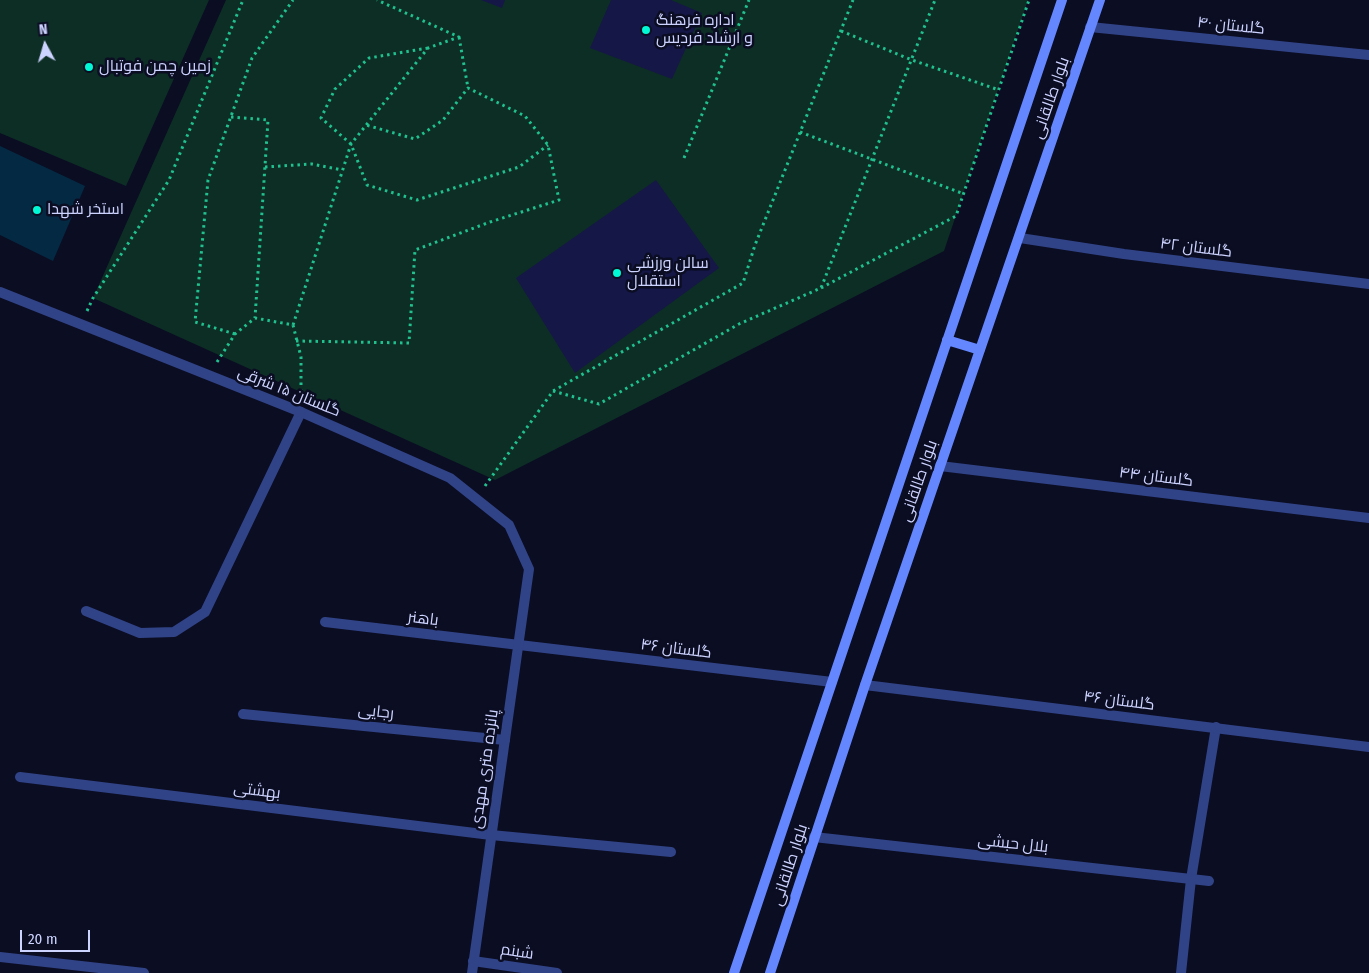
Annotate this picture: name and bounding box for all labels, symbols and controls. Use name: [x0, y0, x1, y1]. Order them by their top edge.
place label: اداره فرهنگ و ارشاد فردیس: [656, 11, 753, 49]
street label: گلستان ۴۰: [1196, 13, 1266, 39]
north arrow: [20, 20, 70, 70]
text: N: [38, 21, 48, 38]
marker: اداره فرهنگ و ارشاد فردیس: [640, 24, 652, 36]
street label: بلوار طالقانی: [1028, 55, 1074, 141]
place label: زمین چمن فوتبال: [99, 57, 211, 77]
marker: زمین چمن فوتبال: [83, 61, 95, 73]
place label: استخر شهدا: [47, 200, 124, 220]
marker: استخر شهدا: [31, 204, 43, 216]
street label: گلستان ۴۲: [1159, 234, 1233, 262]
place label: سالن ورزشی استقلال: [627, 254, 709, 292]
marker: سالن ورزشی استقلال: [611, 267, 623, 279]
street label: گلستان ۱۵ شرقی: [235, 363, 343, 421]
street label: بلوار طالقانی: [896, 438, 942, 524]
street label: گلستان ۴۴: [1118, 463, 1194, 491]
street label: باهنر: [406, 608, 440, 630]
street label: گلستان ۴۶: [639, 635, 713, 663]
street label: گلستان ۴۶: [1082, 687, 1156, 715]
street label: رجایی: [357, 701, 395, 723]
street label: پانزده متری مهدی: [467, 708, 503, 830]
street label: بهشتی: [232, 779, 282, 803]
street label: بلوار طالقانی: [768, 822, 812, 908]
street label: بلال حبشی: [977, 831, 1049, 857]
scale bar: [22, 920, 92, 952]
text: 20 m: [28, 930, 58, 948]
street label: شبنم: [499, 940, 535, 964]

